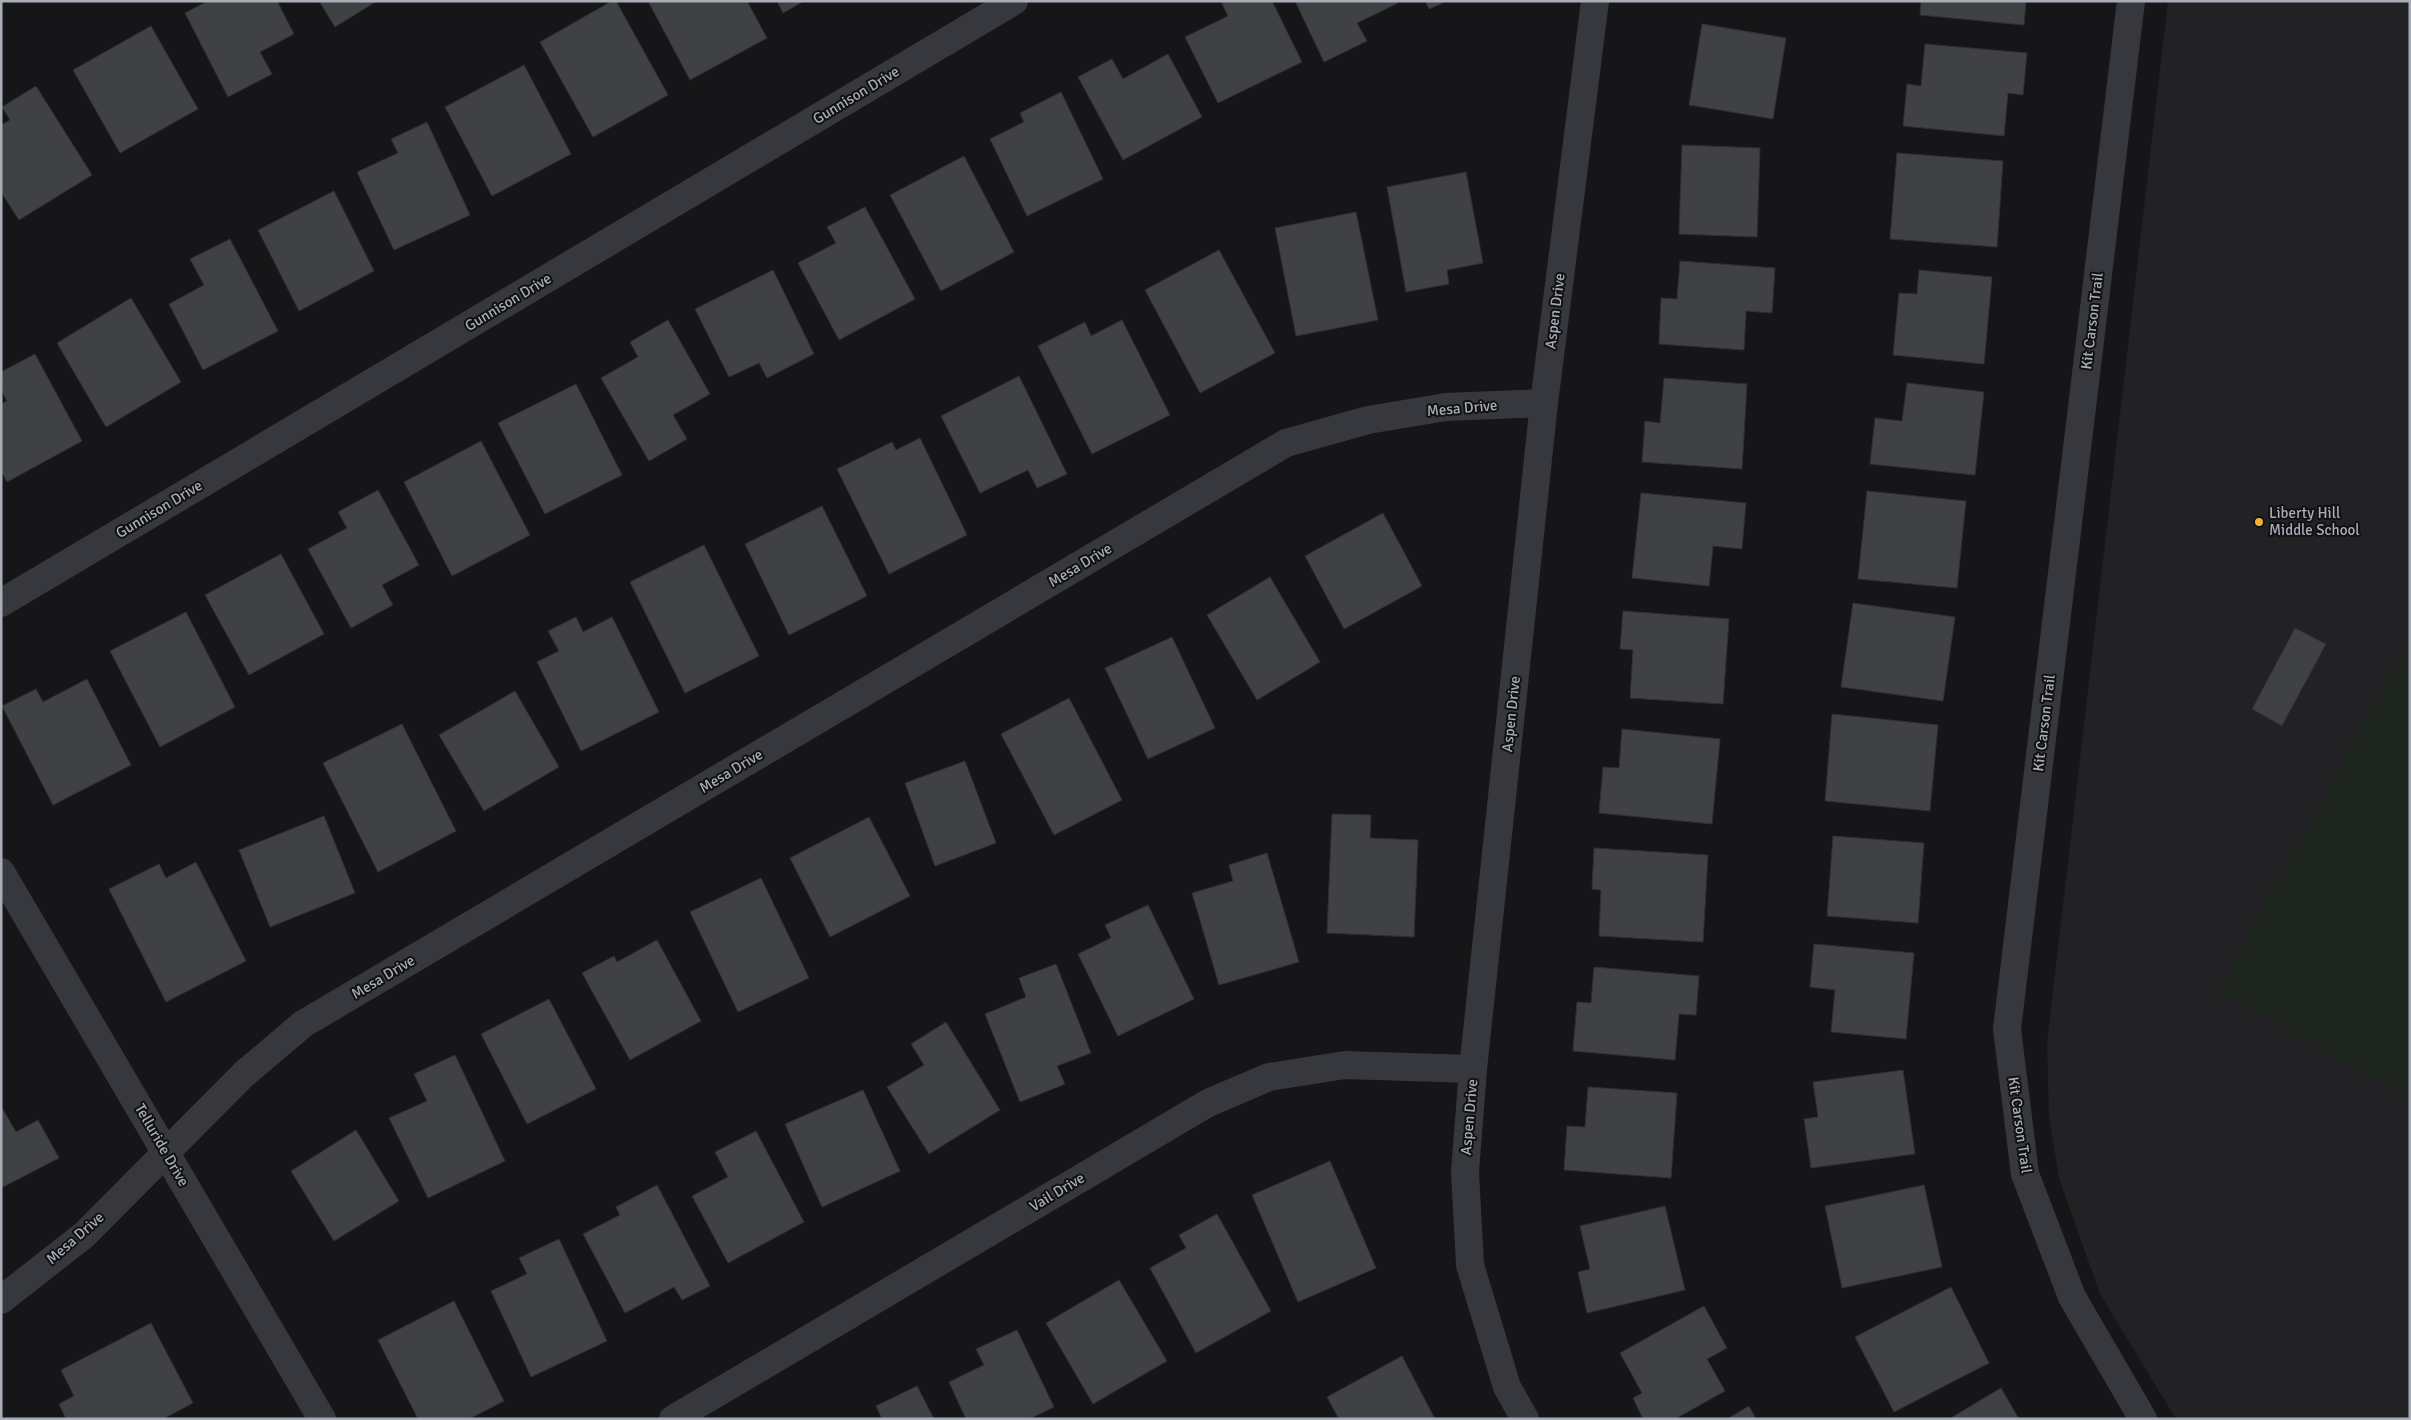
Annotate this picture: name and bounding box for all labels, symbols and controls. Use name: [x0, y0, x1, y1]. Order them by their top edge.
street label: Gunnison Drive: [809, 62, 903, 128]
street label: Gunnison Drive: [461, 269, 555, 335]
street label: Kit Carson Trail: [2077, 271, 2107, 371]
street label: Aspen Drive: [1541, 272, 1569, 350]
street label: Mesa Drive: [1426, 396, 1498, 420]
street label: Gunnison Drive: [112, 476, 206, 542]
place label: Liberty Hill Middle School: [2269, 504, 2360, 539]
marker: Liberty Hill Middle School: [2253, 516, 2265, 528]
street label: Mesa Drive: [1045, 539, 1115, 591]
street label: Kit Carson Trail: [2029, 673, 2059, 773]
street label: Aspen Drive: [1498, 675, 1524, 753]
street label: Mesa Drive: [696, 745, 766, 797]
street label: Mesa Drive: [348, 951, 418, 1003]
street label: Kit Carson Trail: [2004, 1075, 2036, 1175]
street label: Aspen Drive: [1457, 1078, 1481, 1156]
street label: Telluride Drive: [131, 1100, 193, 1190]
street label: Vail Drive: [1026, 1169, 1088, 1215]
street label: Mesa Drive: [42, 1208, 108, 1268]

